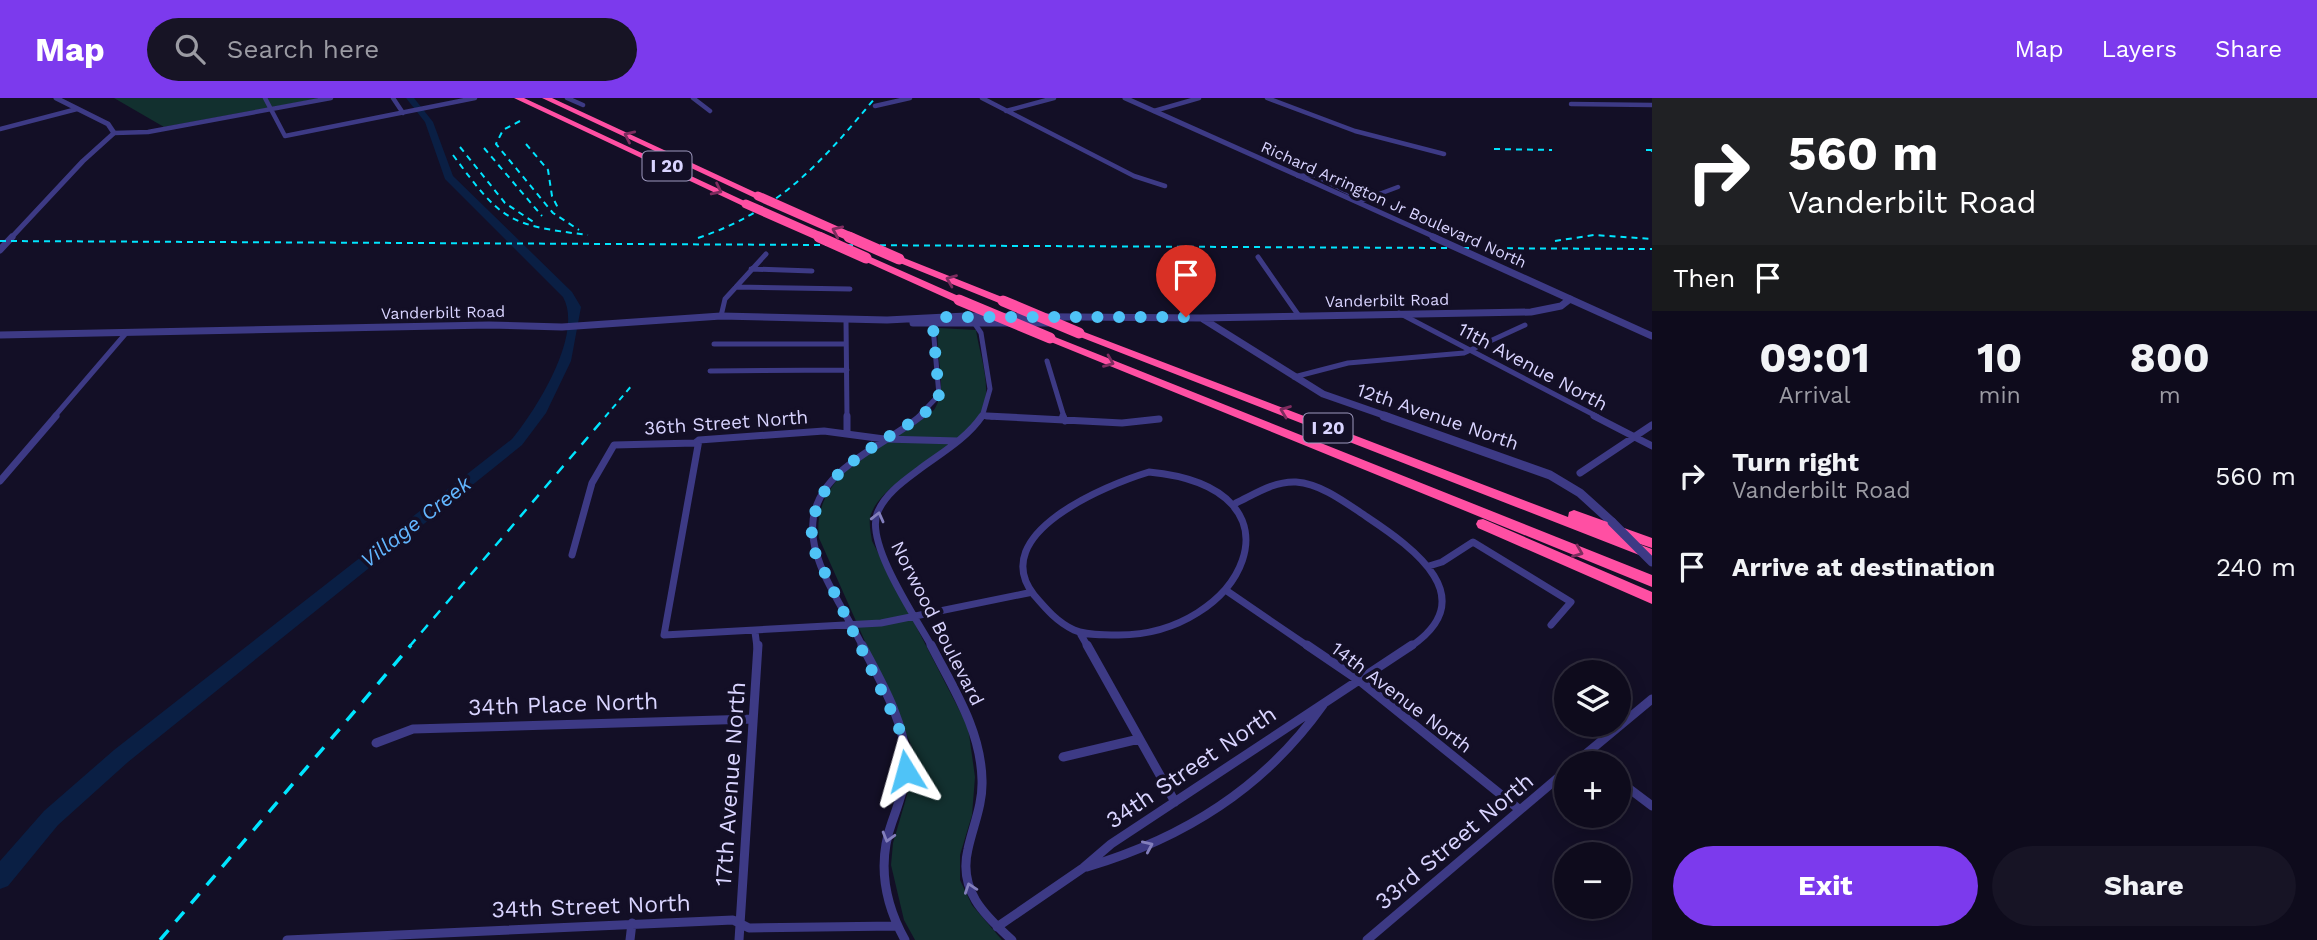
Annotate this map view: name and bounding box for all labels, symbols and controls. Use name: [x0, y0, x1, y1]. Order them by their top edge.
search box: [147, 18, 637, 81]
text: Map: [35, 30, 105, 69]
icon: search: [171, 30, 209, 68]
text: Search here: [227, 34, 379, 64]
text: Map: [2015, 35, 2063, 63]
text: Layers: [2101, 35, 2177, 63]
text: Share: [2215, 35, 2282, 63]
text: 560 m: [1788, 124, 1938, 182]
icon: right: [1673, 126, 1764, 217]
one-way arrow: [624, 130, 636, 144]
street label: Richard Arrington Jr Boulevard North: [1258, 137, 1530, 272]
road number: I 20: [642, 152, 692, 180]
one-way arrow: [710, 182, 722, 196]
text: Vanderbilt Road: [1788, 183, 2036, 221]
one-way arrow: [832, 225, 844, 239]
pin: [1156, 245, 1216, 317]
icon: arrive: [1167, 256, 1205, 294]
icon: arrive: [1749, 259, 1787, 297]
text: Then: [1673, 263, 1735, 293]
one-way arrow: [946, 275, 958, 289]
street label: Vanderbilt Road: [1325, 290, 1449, 311]
street label: Vanderbilt Road: [381, 302, 505, 323]
street label: 11th Avenue North: [1454, 317, 1611, 416]
text: 09:01: [1759, 333, 1870, 382]
text: 10: [1977, 333, 2022, 382]
text: 800: [2129, 333, 2210, 382]
one-way arrow: [1102, 354, 1114, 368]
street label: 12th Avenue North: [1354, 378, 1522, 455]
text: Arrival: [1779, 382, 1850, 409]
text: min: [1979, 382, 2021, 409]
text: m: [2159, 382, 2181, 409]
street label: 36th Street North: [643, 405, 809, 440]
one-way arrow: [1280, 406, 1292, 420]
road number: I 20: [1304, 414, 1352, 442]
text: Turn right: [1732, 447, 1859, 477]
icon: right: [1673, 457, 1711, 495]
text: 560 m: [2215, 461, 2296, 491]
water label: Village Creek: [355, 470, 476, 573]
text: Vanderbilt Road: [1732, 477, 1911, 504]
one-way arrow: [870, 511, 884, 523]
street label: Norwood Boulevard: [886, 537, 989, 709]
one-way arrow: [1572, 544, 1584, 558]
icon: arrive: [1673, 548, 1711, 586]
text: Arrive at destination: [1732, 552, 1995, 582]
text: 240 m: [2216, 552, 2296, 582]
street label: 14th Avenue North: [1327, 637, 1477, 758]
map controls: [1554, 660, 1631, 919]
button: layers: [1554, 660, 1631, 737]
street label: 17th Avenue North: [710, 681, 751, 887]
street label: 34th Place North: [467, 688, 659, 721]
street label: 34th Street North: [1101, 700, 1281, 834]
position arrow: [869, 734, 943, 808]
button: +: [1554, 751, 1631, 828]
street label: 33rd Street North: [1370, 767, 1539, 915]
one-way arrow: [881, 830, 896, 842]
one-way arrow: [1141, 840, 1153, 854]
button: −: [1554, 842, 1631, 919]
button: Exit: [1673, 846, 1978, 926]
button: Share: [1992, 846, 2296, 926]
one-way arrow: [964, 882, 978, 894]
street label: 34th Street North: [491, 890, 691, 923]

